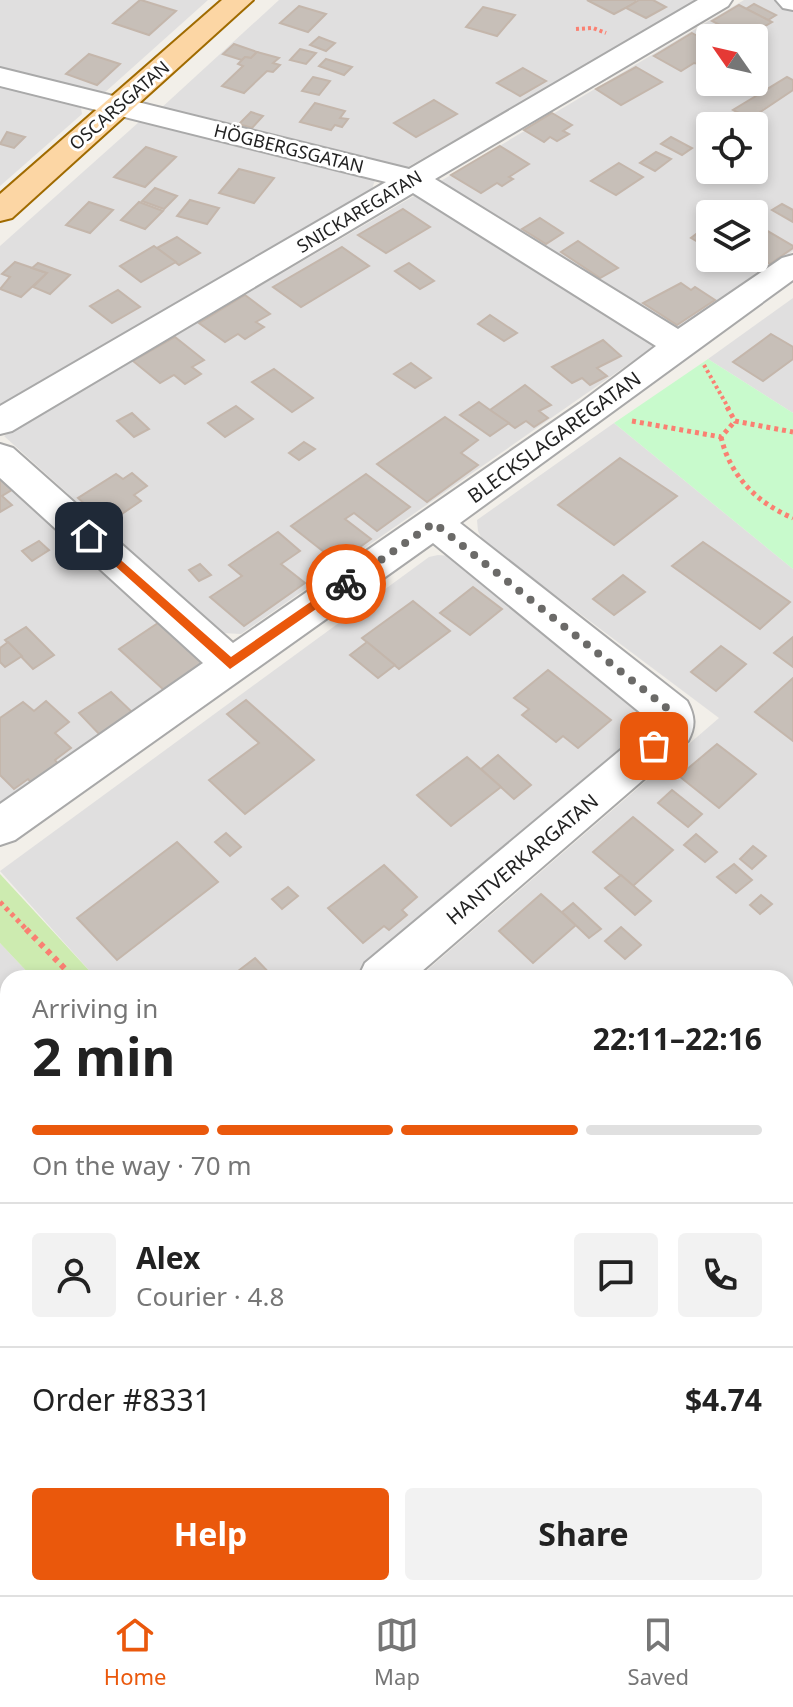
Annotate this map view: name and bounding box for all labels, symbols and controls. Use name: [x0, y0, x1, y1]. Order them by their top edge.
north arrow: [696, 24, 768, 96]
map controls: [696, 24, 768, 272]
street label: OSCARSGATAN: [64, 55, 174, 155]
button: locate: [696, 112, 768, 184]
street label: HÖGBERGSGATAN: [212, 118, 366, 178]
street label: SNICKAREGATAN: [292, 164, 426, 258]
button: layers: [696, 200, 768, 272]
street label: BLECKSLAGAREGATAN: [462, 365, 646, 509]
pin: [55, 502, 123, 570]
icon: home: [67, 514, 111, 558]
courier: [306, 544, 386, 624]
icon: bike: [324, 562, 368, 606]
pin: [620, 712, 688, 780]
icon: bag: [632, 724, 676, 768]
street label: HANTVERKARGATAN: [440, 787, 604, 931]
text: Arriving in: [32, 990, 158, 1026]
text: 22:11–22:16: [593, 1018, 762, 1059]
text: 2 min: [32, 1020, 175, 1091]
text: On the way · 70 m: [32, 1147, 252, 1183]
button: person: [32, 1233, 116, 1317]
button: chat: [574, 1233, 658, 1317]
button: phone: [678, 1233, 762, 1317]
text: Alex: [136, 1237, 200, 1278]
text: Courier · 4.8: [136, 1278, 284, 1314]
text: Order #8331: [32, 1379, 211, 1420]
text: $4.74: [685, 1379, 762, 1420]
button: Help: [32, 1488, 389, 1580]
button: Share: [405, 1488, 762, 1580]
tab: Home: [104, 1613, 166, 1691]
tab: Map: [374, 1613, 420, 1691]
tab: Saved: [628, 1613, 689, 1691]

